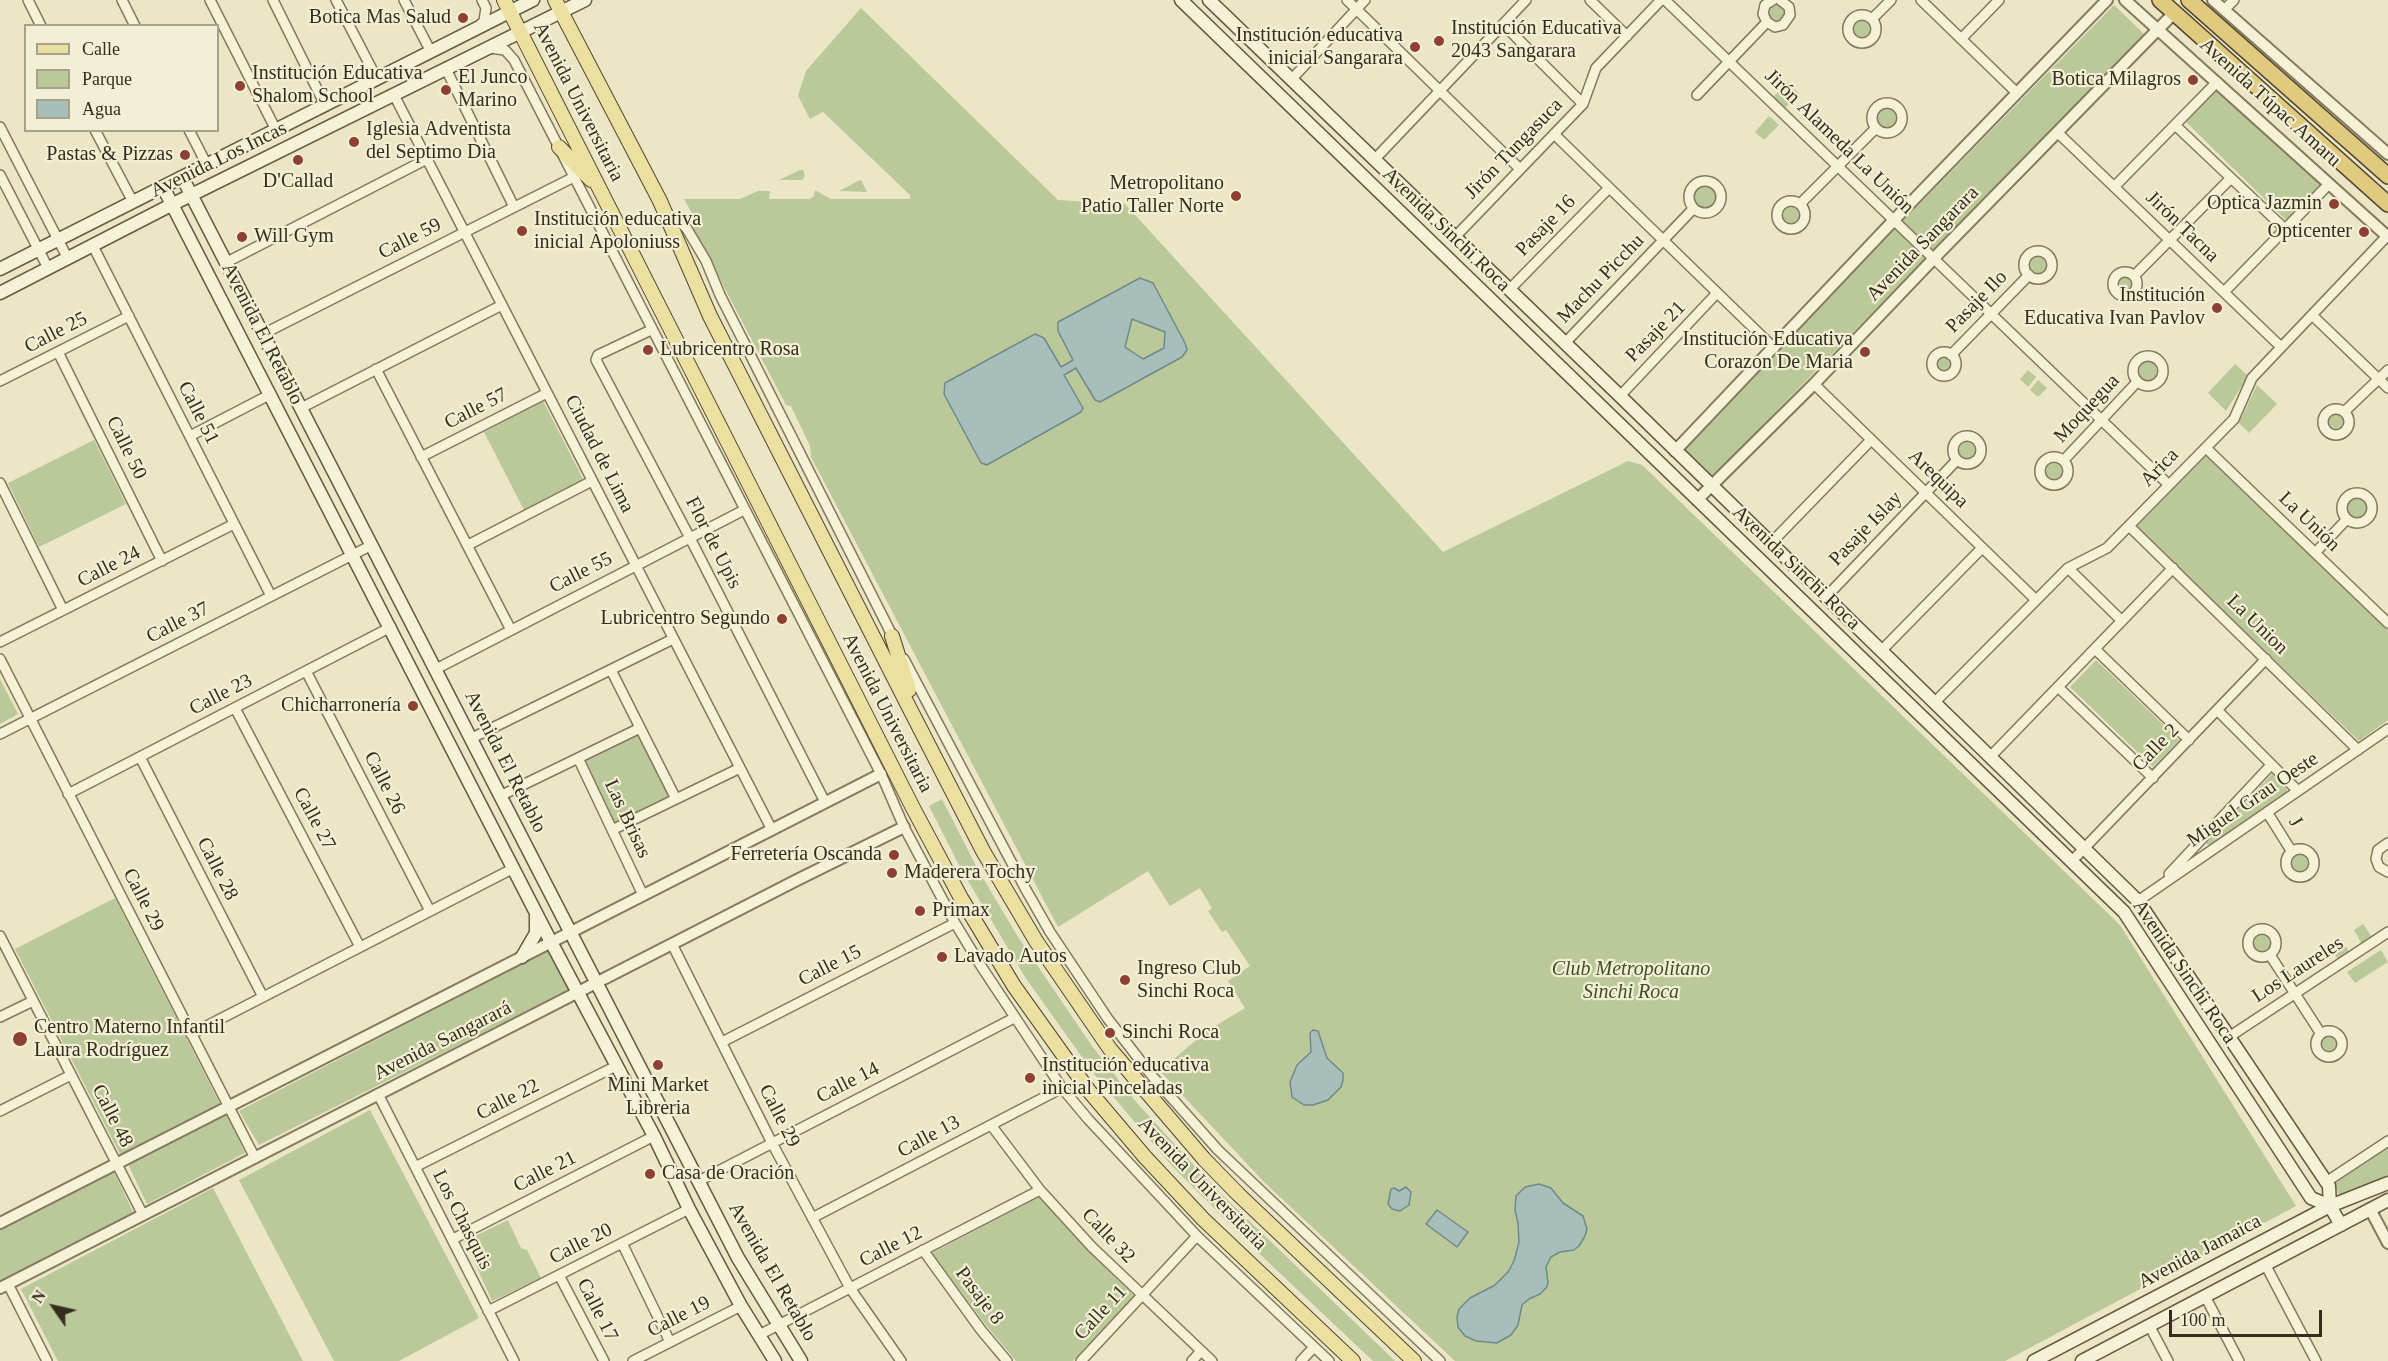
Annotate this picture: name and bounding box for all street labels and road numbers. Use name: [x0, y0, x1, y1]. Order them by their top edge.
street label: Avenida Universitaria: [527, 18, 629, 186]
street label: Avenida Túpac Amaru: [2194, 33, 2346, 173]
street label: Jirón Alameda La Unión: [1759, 64, 1919, 220]
street label: Jirón Tungasuca: [1460, 94, 1568, 204]
street label: Avenida Los Incas: [147, 117, 291, 203]
street label: Avenida Sinchi Roca: [1377, 163, 1515, 297]
street label: Avenida Sangarara: [1862, 181, 1984, 307]
street label: Jirón Tacna: [2140, 186, 2224, 268]
street label: Pasaje 16: [1511, 190, 1581, 262]
street label: Calle 59: [375, 213, 445, 265]
street label: Machu Picchu: [1552, 229, 1650, 329]
street label: Avenida El Retablo: [216, 259, 308, 409]
street label: Pasaje Ilo: [1941, 265, 2013, 339]
street label: Pasaje 21: [1621, 296, 1691, 368]
street label: Calle 25: [21, 307, 91, 359]
street label: Moquegua: [2049, 370, 2125, 448]
street label: Calle 51: [172, 378, 224, 448]
street label: Calle 57: [441, 383, 511, 435]
street label: Ciudad de Lima: [559, 391, 639, 517]
street label: Calle 50: [100, 413, 152, 483]
street label: Arica: [2136, 444, 2184, 492]
street label: Arequipa: [1903, 445, 1973, 513]
street label: Pasaje Islay: [1824, 487, 1908, 571]
street label: La Unión: [2273, 487, 2345, 557]
street label: Flor de Upis: [680, 493, 746, 593]
street label: Avenida Sinchi Roca: [1727, 501, 1865, 635]
street label: Calle 24: [74, 541, 144, 593]
street label: Calle 55: [546, 547, 616, 599]
street label: La Union: [2221, 590, 2293, 660]
street label: Calle 37: [143, 597, 213, 649]
street label: Avenida Universitaria: [836, 629, 938, 797]
street label: Calle 23: [186, 669, 256, 721]
street label: Avenida El Retablo: [459, 687, 551, 837]
street label: Calle 2: [2127, 719, 2185, 777]
street label: Miguel Grau Oeste: [2183, 747, 2323, 853]
street label: Calle 26: [358, 748, 410, 818]
street label: Las Brisas: [598, 776, 656, 862]
street label: Calle 27: [288, 784, 340, 854]
street label: J: [2283, 812, 2307, 832]
street label: Calle 28: [191, 834, 243, 904]
street label: Calle 29: [117, 865, 169, 935]
street label: Avenida Sinchi Roca: [2127, 895, 2241, 1049]
street label: Los Laureles: [2248, 932, 2348, 1008]
street label: Calle 15: [795, 940, 865, 992]
street label: Avenida Sangarará: [370, 996, 516, 1086]
street label: Calle 14: [813, 1057, 883, 1109]
street label: Calle 22: [473, 1074, 543, 1126]
street label: Calle 48: [86, 1081, 138, 1151]
street label: Calle 29: [753, 1081, 805, 1151]
street label: Calle 13: [894, 1111, 964, 1163]
street label: Avenida Universitaria: [1132, 1112, 1272, 1256]
street label: Calle 21: [510, 1146, 580, 1198]
street label: Los Chasquis: [427, 1166, 497, 1274]
street label: Avenida El Retablo: [723, 1198, 821, 1346]
street label: Calle 32: [1076, 1203, 1140, 1269]
street label: Avenida Jamaica: [2134, 1210, 2266, 1294]
street label: Calle 20: [546, 1218, 616, 1270]
street label: Calle 12: [856, 1221, 926, 1273]
street label: Pasaje 8: [950, 1262, 1008, 1330]
street label: Calle 17: [571, 1275, 623, 1345]
street label: Calle 11: [1070, 1281, 1132, 1345]
street label: Calle 19: [644, 1291, 714, 1343]

